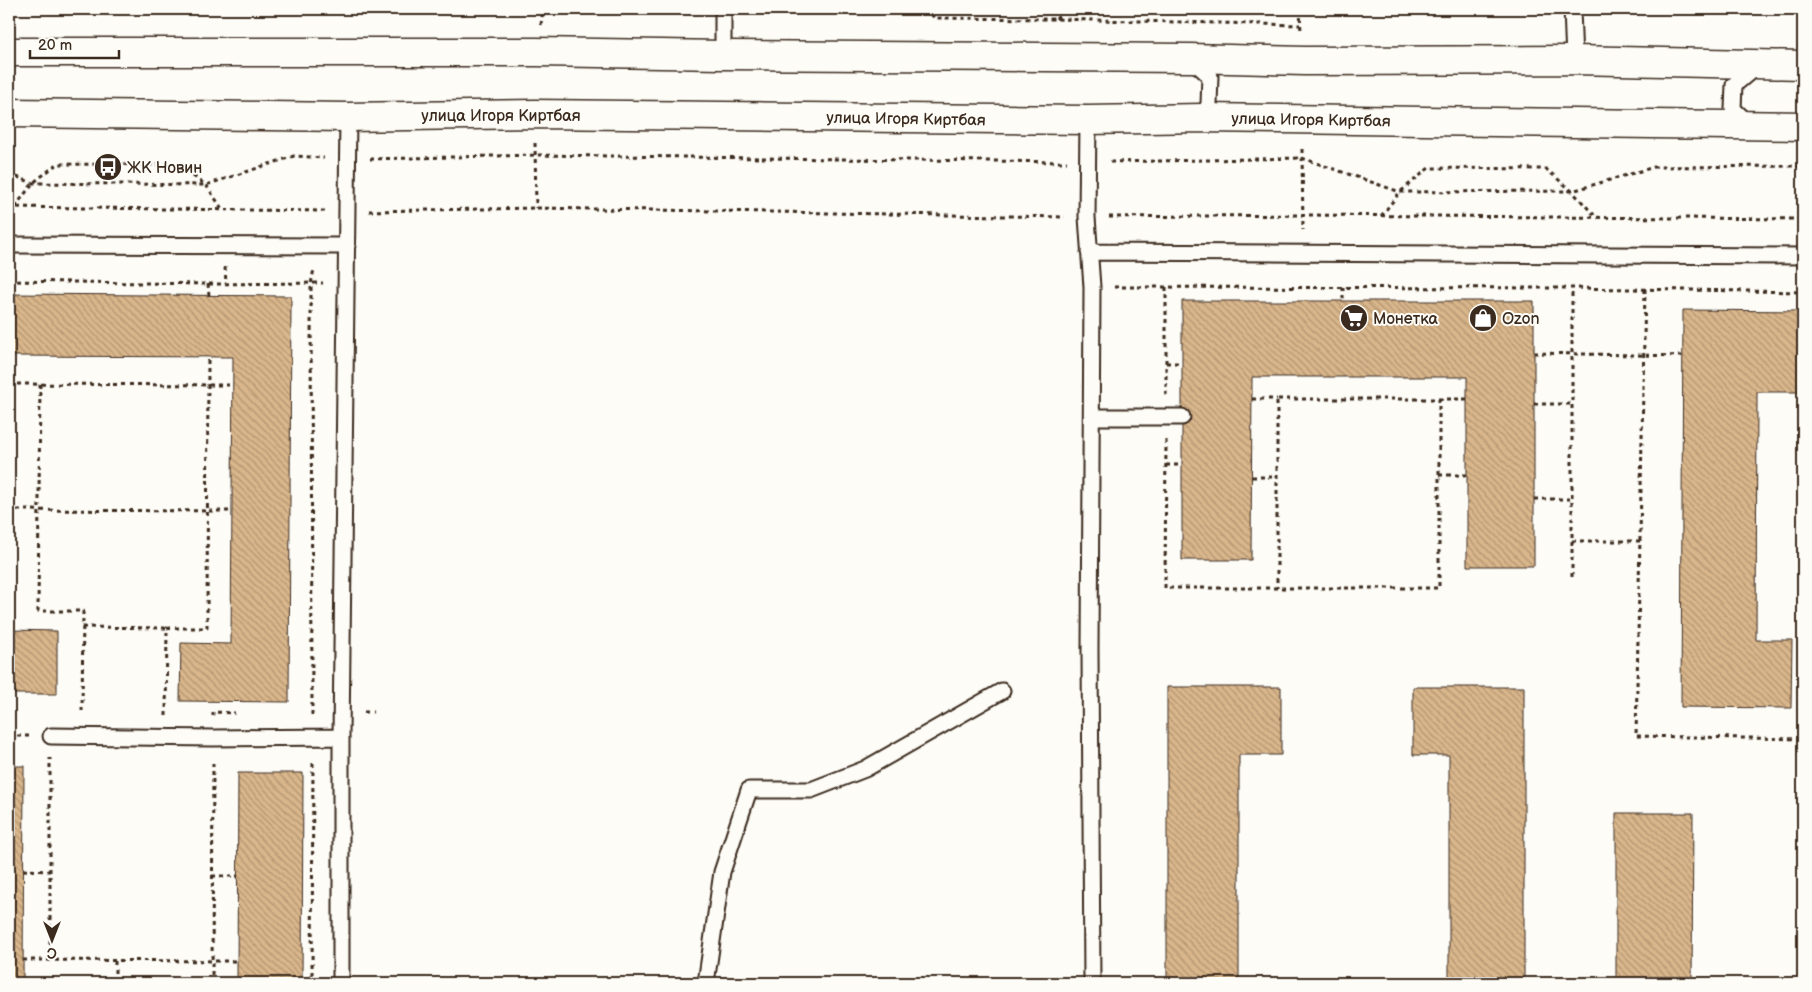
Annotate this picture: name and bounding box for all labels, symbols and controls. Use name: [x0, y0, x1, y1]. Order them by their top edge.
scale bar: [30, 28, 119, 60]
text: 20 m: [38, 36, 72, 55]
street label: улица Игоря Киртбая: [421, 107, 581, 126]
street label: улица Игоря Киртбая: [826, 109, 986, 130]
street label: улица Игоря Киртбая: [1231, 110, 1391, 131]
bus stop icon: ЖК Новин: [93, 152, 123, 182]
place label: ЖК Новин: [127, 159, 202, 178]
supermarket icon: Монетка: [1339, 303, 1369, 333]
shop icon: Ozon: [1468, 303, 1498, 333]
place label: Монетка: [1373, 310, 1438, 329]
place label: Ozon: [1502, 310, 1540, 329]
north arrow: [28, 914, 78, 964]
text: С: [47, 944, 57, 961]

